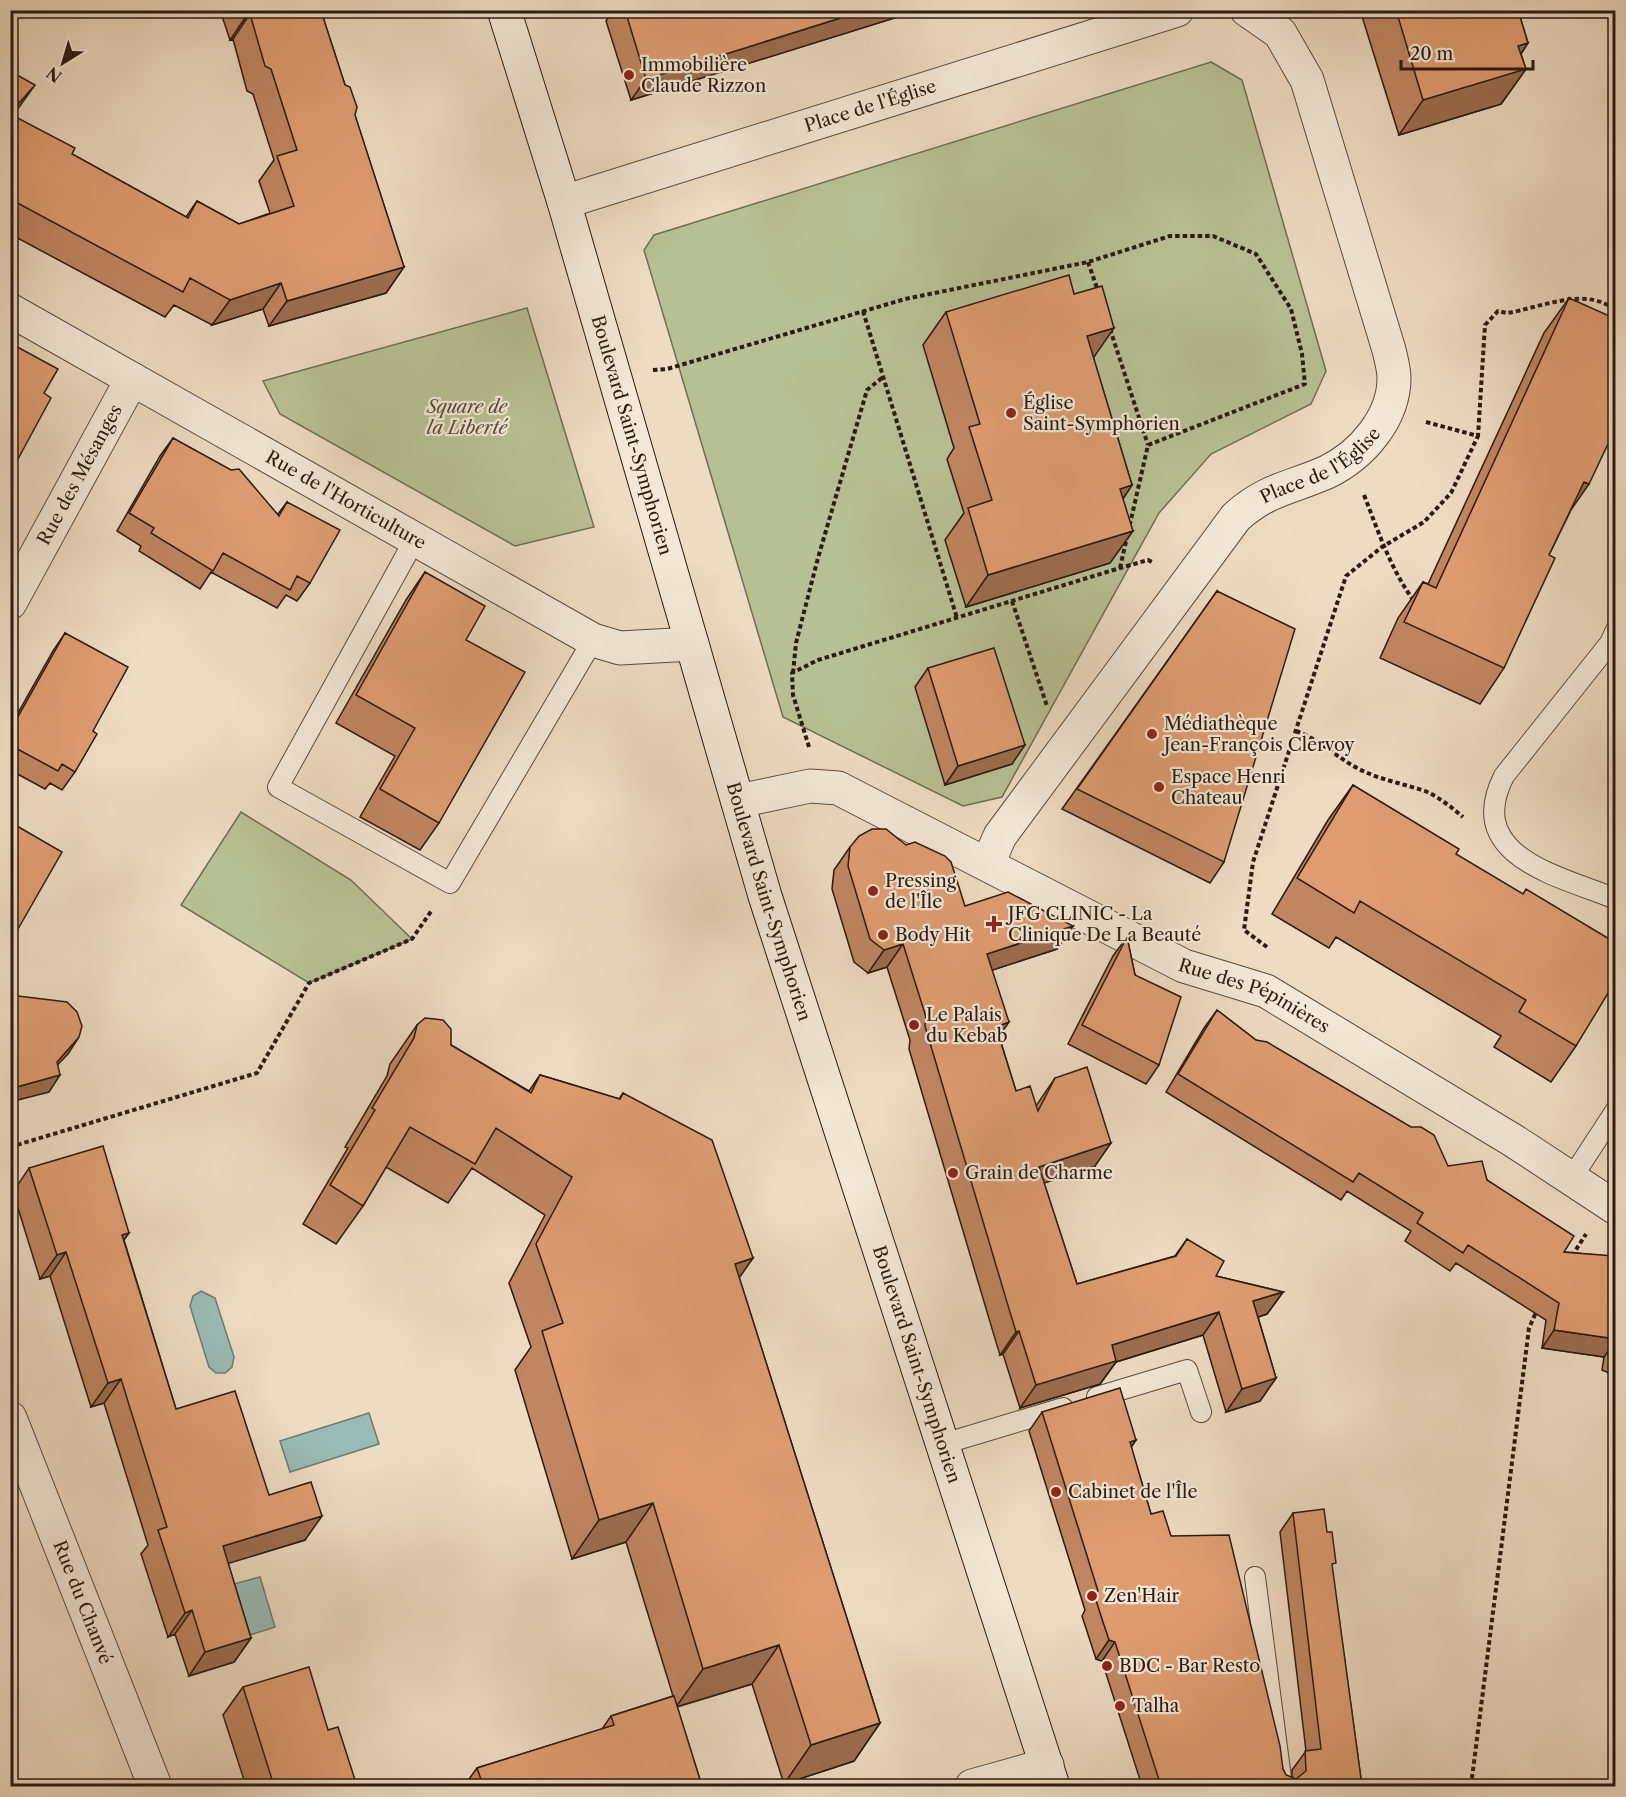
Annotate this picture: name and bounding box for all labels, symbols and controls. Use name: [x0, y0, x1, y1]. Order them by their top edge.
north arrow: [33, 33, 93, 93]
scale bar: [1401, 33, 1533, 71]
text: 20 m: [1410, 43, 1454, 65]
place label: Immobilière Claude Rizzon: [641, 54, 766, 97]
text: N: [42, 63, 66, 87]
marker: Immobilière Claude Rizzon: [622, 68, 636, 82]
street label: Place de l'Église: [802, 75, 939, 137]
street label: Boulevard Saint-Symphorien: [586, 313, 677, 558]
place label: Église Saint-Symphorien: [1023, 391, 1180, 435]
park label: Square de la Liberté: [426, 396, 509, 439]
street label: Rue des Mésanges: [33, 401, 127, 549]
marker: Église Saint-Symphorien: [1004, 406, 1018, 420]
street label: Place de l'Église: [1256, 423, 1385, 508]
street label: Rue de l'Horticulture: [262, 446, 430, 554]
place label: Médiathèque Jean-François Clervoy: [1161, 713, 1355, 756]
marker: Médiathèque Jean-François Clervoy: [1145, 727, 1159, 741]
place label: Espace Henri Chateau: [1171, 766, 1286, 809]
street label: Boulevard Saint-Symphorien: [722, 780, 816, 1024]
marker: Espace Henri Chateau: [1152, 780, 1166, 794]
place label: Pressing de l'Île: [885, 870, 957, 913]
marker: Pressing de l'Île: [866, 884, 880, 898]
place label: JFG CLINIC - La Clinique De La Beauté: [1005, 903, 1201, 946]
marker: JFG CLINIC - La Clinique De La Beauté: [985, 915, 1003, 933]
place label: Body Hit: [895, 924, 972, 946]
marker: Body Hit: [876, 928, 890, 942]
street label: Rue des Pépinières: [1176, 954, 1333, 1038]
place label: Le Palais du Kebab: [926, 1004, 1008, 1047]
marker: Le Palais du Kebab: [907, 1018, 921, 1032]
place label: Grain de Charme: [965, 1162, 1113, 1184]
marker: Grain de Charme: [946, 1166, 960, 1180]
street label: Boulevard Saint-Symphorien: [868, 1243, 965, 1486]
place label: Cabinet de l'Île: [1068, 1480, 1198, 1503]
marker: Cabinet de l'Île: [1049, 1485, 1063, 1499]
street label: Rue du Chanvé: [48, 1537, 117, 1667]
place label: Zen'Hair: [1104, 1585, 1179, 1607]
marker: Zen'Hair: [1085, 1589, 1099, 1603]
place label: BDC - Bar Resto: [1119, 1655, 1260, 1677]
marker: BDC - Bar Resto: [1100, 1659, 1114, 1673]
place label: Talha: [1132, 1695, 1180, 1717]
marker: Talha: [1113, 1699, 1127, 1713]

